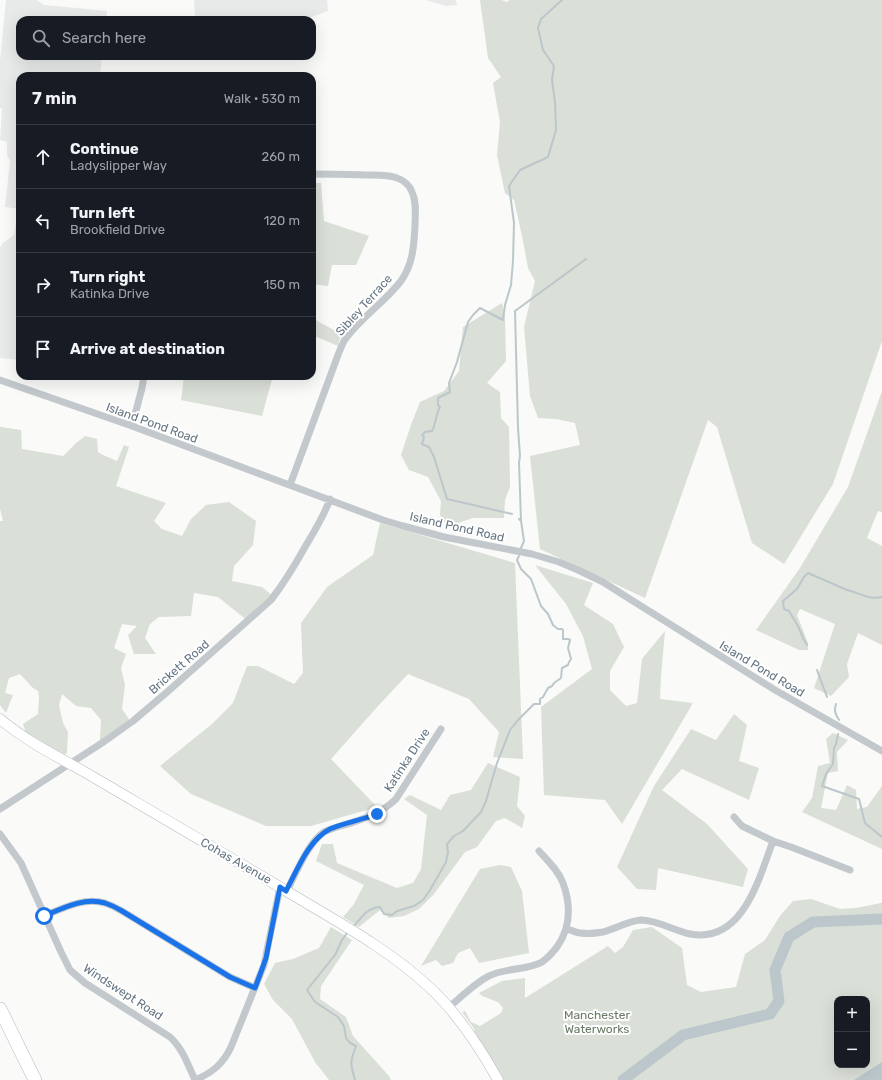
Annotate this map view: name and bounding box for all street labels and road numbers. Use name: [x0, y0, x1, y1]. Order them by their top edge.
street label: Sibley Terrace: [333, 271, 395, 338]
street label: Island Pond Road: [104, 400, 200, 446]
street label: Island Pond Road: [408, 509, 506, 545]
street label: Brickett Road: [146, 637, 212, 697]
street label: Island Pond Road: [717, 638, 807, 700]
street label: Katinka Drive: [381, 725, 433, 794]
street label: Cohas Avenue: [198, 835, 274, 887]
street label: Windswept Road: [81, 961, 165, 1023]

